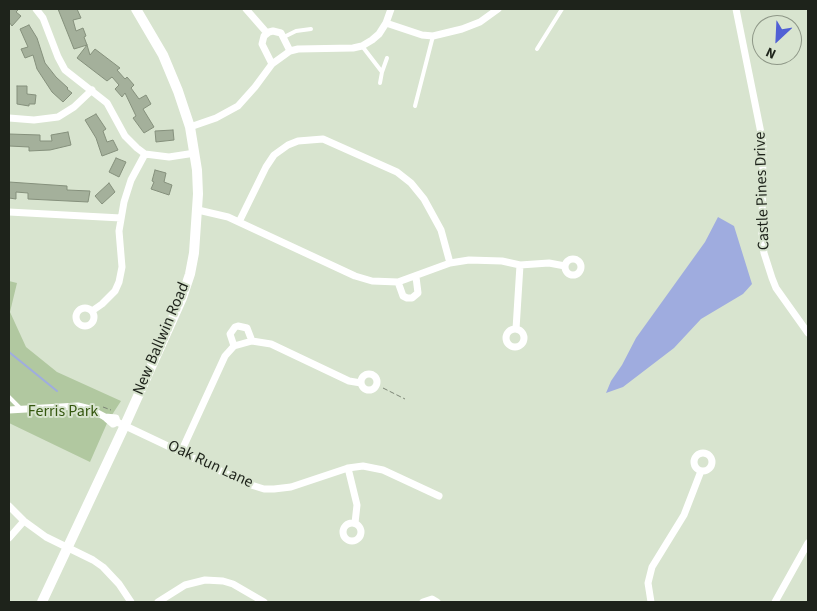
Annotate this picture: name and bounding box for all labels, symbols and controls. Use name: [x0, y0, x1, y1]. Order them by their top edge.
north arrow: [752, 15, 802, 65]
text: N: [763, 42, 780, 64]
street label: Castle Pines Drive: [751, 131, 775, 251]
street label: New Ballwin Road: [130, 280, 194, 398]
park label: Ferris Park: [28, 402, 98, 422]
street label: Oak Run Lane: [164, 437, 256, 493]

